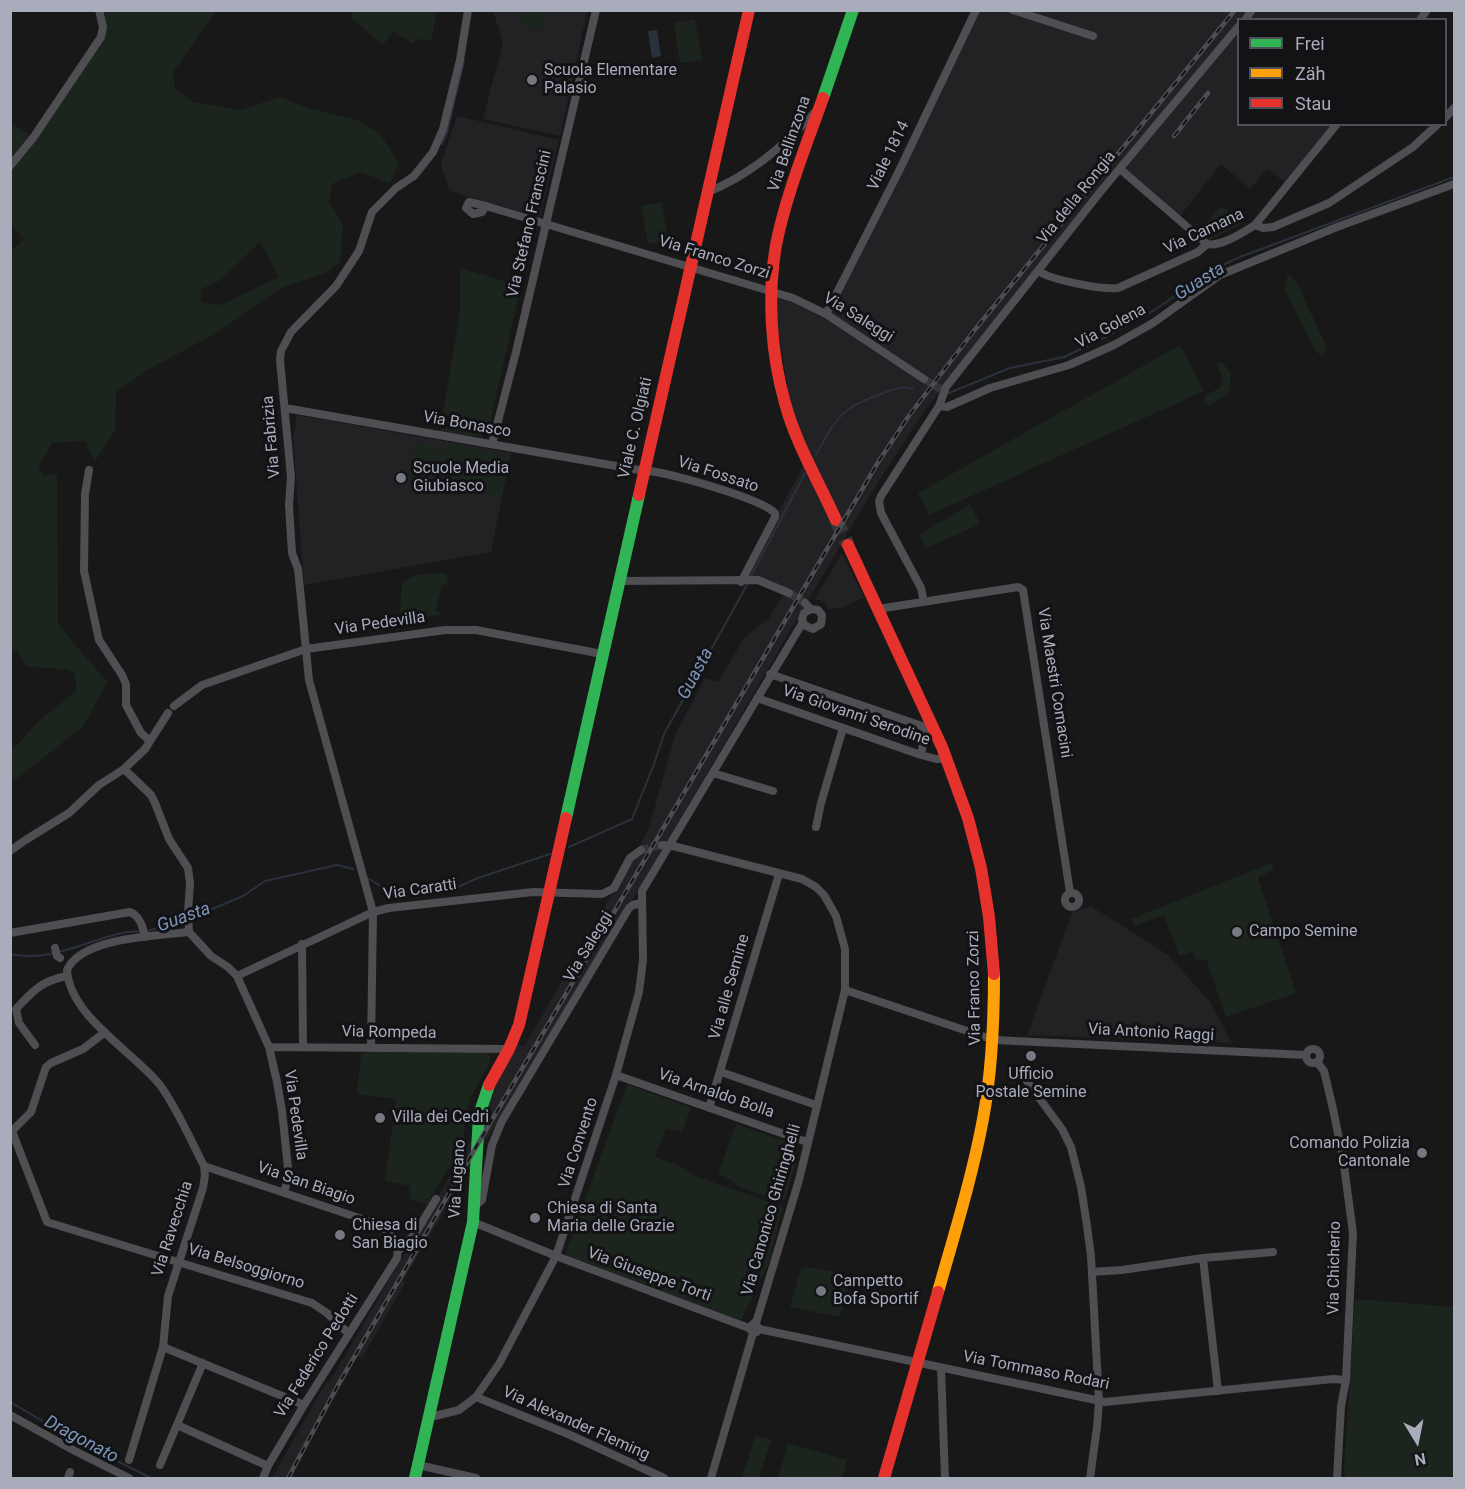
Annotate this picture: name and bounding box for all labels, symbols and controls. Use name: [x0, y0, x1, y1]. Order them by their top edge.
legend: [1237, 18, 1447, 126]
text: Frei: [1295, 33, 1325, 54]
place label: Scuola Elementare Palasio: [544, 61, 677, 99]
text: Zäh: [1295, 63, 1326, 84]
marker: Scuola Elementare Palasio: [525, 73, 539, 87]
text: Stau: [1295, 93, 1331, 114]
street label: Via Bellinzona: [765, 94, 815, 194]
street label: Viale 1814: [864, 118, 914, 194]
street label: Via Stefano Franscini: [504, 148, 556, 300]
street label: Via della Rongia: [1034, 148, 1120, 248]
street label: Via Camana: [1161, 205, 1247, 259]
street label: Via Franco Zorzi: [656, 232, 772, 284]
water label: Guasta: [1171, 258, 1229, 306]
street label: Via Saleggi: [819, 289, 897, 347]
street label: Via Golena: [1073, 301, 1149, 353]
street label: Viale C. Olgiati: [615, 376, 657, 480]
street label: Via Fabrizia: [259, 395, 285, 479]
street label: Via Bonasco: [421, 408, 513, 442]
street label: Via Fossato: [675, 453, 761, 497]
place label: Scuole Media Giubiasco: [413, 459, 509, 497]
marker: Scuole Media Giubiasco: [394, 471, 408, 485]
street label: Via Maestri Comacini: [1033, 606, 1075, 760]
street label: Via Pedevilla: [334, 608, 426, 640]
water label: Guasta: [673, 645, 719, 703]
street label: Via Giovanni Serodine: [780, 682, 932, 750]
street label: Via Caratti: [382, 875, 458, 905]
water label: Guasta: [154, 898, 214, 938]
street label: Via Saleggi: [560, 908, 618, 986]
place label: Campo Semine: [1249, 922, 1357, 942]
marker: Campo Semine: [1230, 925, 1244, 939]
street label: Via Franco Zorzi: [964, 930, 986, 1046]
street label: Via alle Semine: [706, 932, 754, 1042]
street label: Via Antonio Raggi: [1087, 1020, 1215, 1046]
street label: Via Rompeda: [341, 1023, 437, 1043]
marker: Ufficio Postale Semine: [1024, 1049, 1038, 1063]
street label: Via Arnaldo Bolla: [655, 1065, 777, 1123]
place label: Ufficio Postale Semine: [976, 1065, 1086, 1103]
street label: Via Pedevilla: [279, 1069, 311, 1161]
street label: Via Convento: [555, 1095, 603, 1191]
place label: Villa dei Cedri: [392, 1108, 489, 1128]
marker: Villa dei Cedri: [373, 1111, 387, 1125]
street label: Via Canonico Ghiringhelli: [738, 1122, 806, 1298]
place label: Comando Polizia Cantonale: [1289, 1134, 1410, 1172]
street label: Via Lugano: [446, 1139, 470, 1219]
marker: Comando Polizia Cantonale: [1415, 1146, 1429, 1160]
street label: Via San Biagio: [255, 1158, 357, 1210]
street label: Via Ravecchia: [148, 1179, 198, 1279]
place label: Chiesa di Santa Maria delle Grazie: [547, 1199, 674, 1237]
marker: Chiesa di Santa Maria delle Grazie: [528, 1211, 542, 1225]
place label: Chiesa di San Biagio: [352, 1216, 428, 1254]
street label: Via Chicherio: [1325, 1221, 1345, 1315]
marker: Chiesa di San Biagio: [333, 1228, 347, 1242]
street label: Via Belsoggiorno: [185, 1240, 307, 1294]
street label: Via Giuseppe Torti: [584, 1244, 714, 1306]
place label: Campetto Bofa Sportif: [833, 1272, 918, 1310]
marker: Campetto Bofa Sportif: [814, 1284, 828, 1298]
street label: Via Federico Pedotti: [271, 1290, 363, 1422]
street label: Via Tommaso Rodari: [961, 1347, 1111, 1395]
street label: Via Alexander Fleming: [500, 1383, 652, 1465]
water label: Dragonato: [40, 1411, 122, 1469]
north arrow: [1387, 1411, 1447, 1471]
text: N: [1413, 1449, 1427, 1470]

